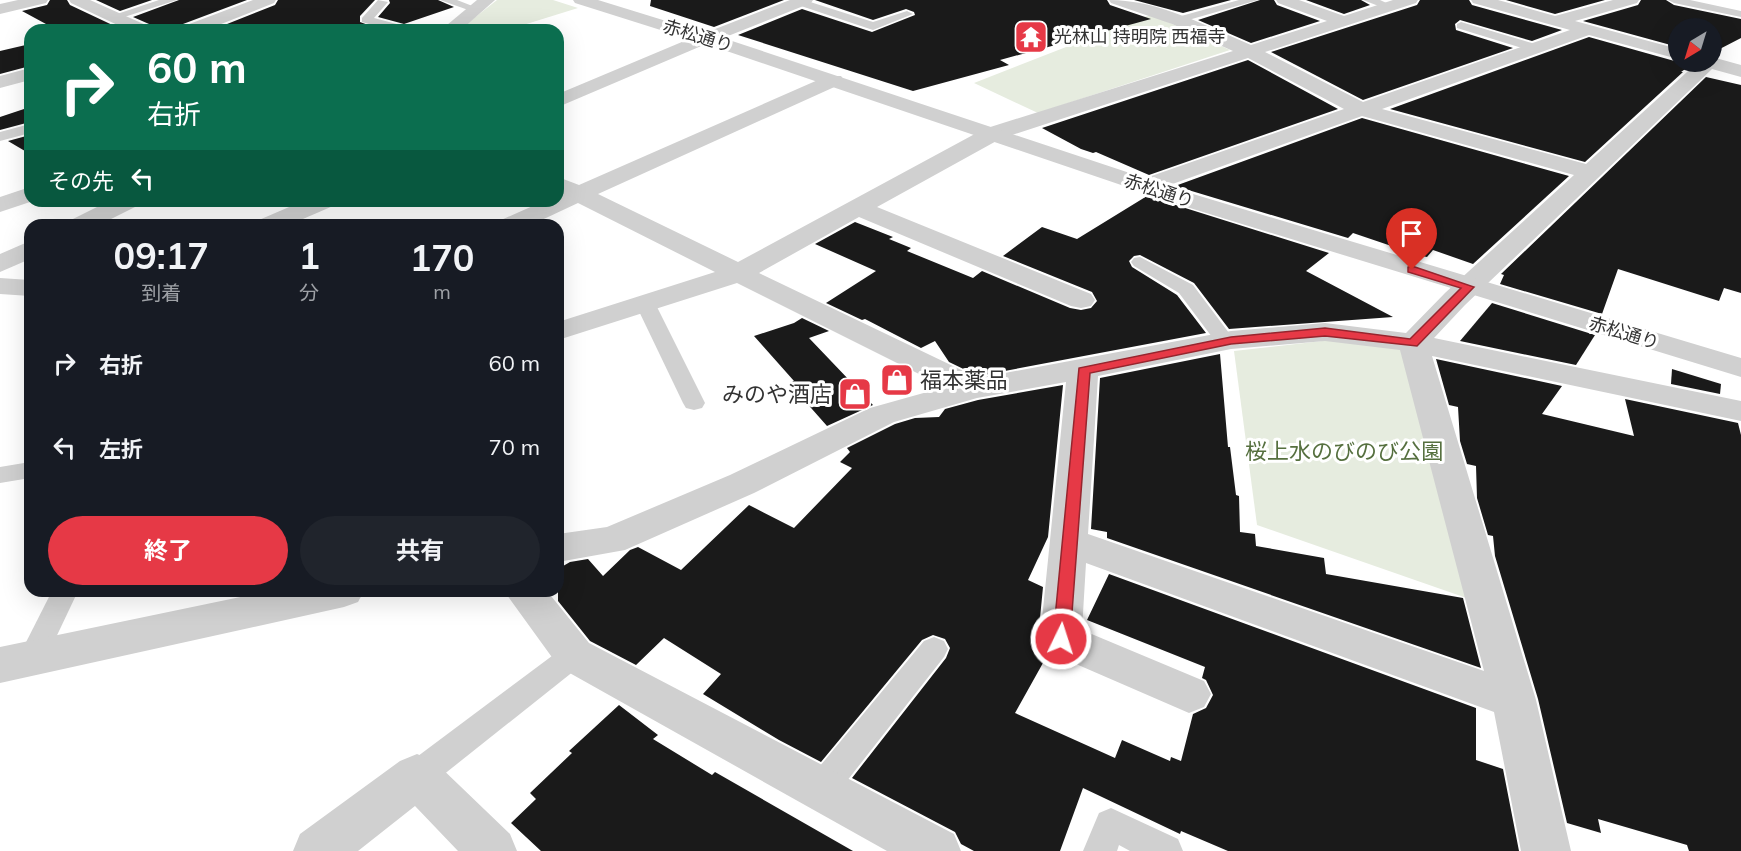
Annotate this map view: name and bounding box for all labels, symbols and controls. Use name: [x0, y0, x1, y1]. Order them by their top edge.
street label: 赤松通り: [660, 14, 736, 57]
north arrow: [1668, 18, 1722, 72]
map controls: [1668, 18, 1722, 72]
temple icon: 光林山 持明院 西福寺: [1013, 19, 1049, 55]
place label: 光林山 持明院 西福寺: [1054, 25, 1225, 48]
text: 60 m: [147, 41, 247, 94]
icon: right: [48, 48, 126, 126]
text: 右折: [147, 97, 201, 131]
icon: left: [126, 162, 159, 195]
text: その先: [48, 167, 114, 195]
street label: 赤松通り: [1121, 168, 1197, 213]
pin: [1386, 208, 1437, 270]
icon: arrive: [1395, 217, 1428, 250]
text: 09:17: [114, 233, 209, 278]
text: 1: [298, 233, 320, 278]
text: 170: [410, 235, 474, 280]
text: m: [433, 279, 451, 304]
text: 到着: [141, 280, 181, 305]
text: 分: [299, 280, 319, 305]
street label: 赤松通り: [1586, 311, 1662, 354]
icon: right: [48, 347, 81, 380]
text: 60 m: [489, 349, 540, 377]
text: 右折: [99, 351, 143, 379]
shop icon: 福本薬品: [879, 362, 915, 398]
place label: 福本薬品: [920, 366, 1008, 394]
shop icon: みのや酒店: [837, 376, 873, 412]
place label: みのや酒店: [722, 380, 832, 408]
icon: left: [48, 431, 81, 464]
text: 70 m: [489, 433, 540, 461]
text: 左折: [99, 435, 143, 463]
park label: 桜上水のびのび公園: [1245, 437, 1443, 465]
button: 終了: [48, 516, 288, 585]
button: 共有: [300, 516, 540, 585]
position arrow: [1029, 607, 1093, 671]

